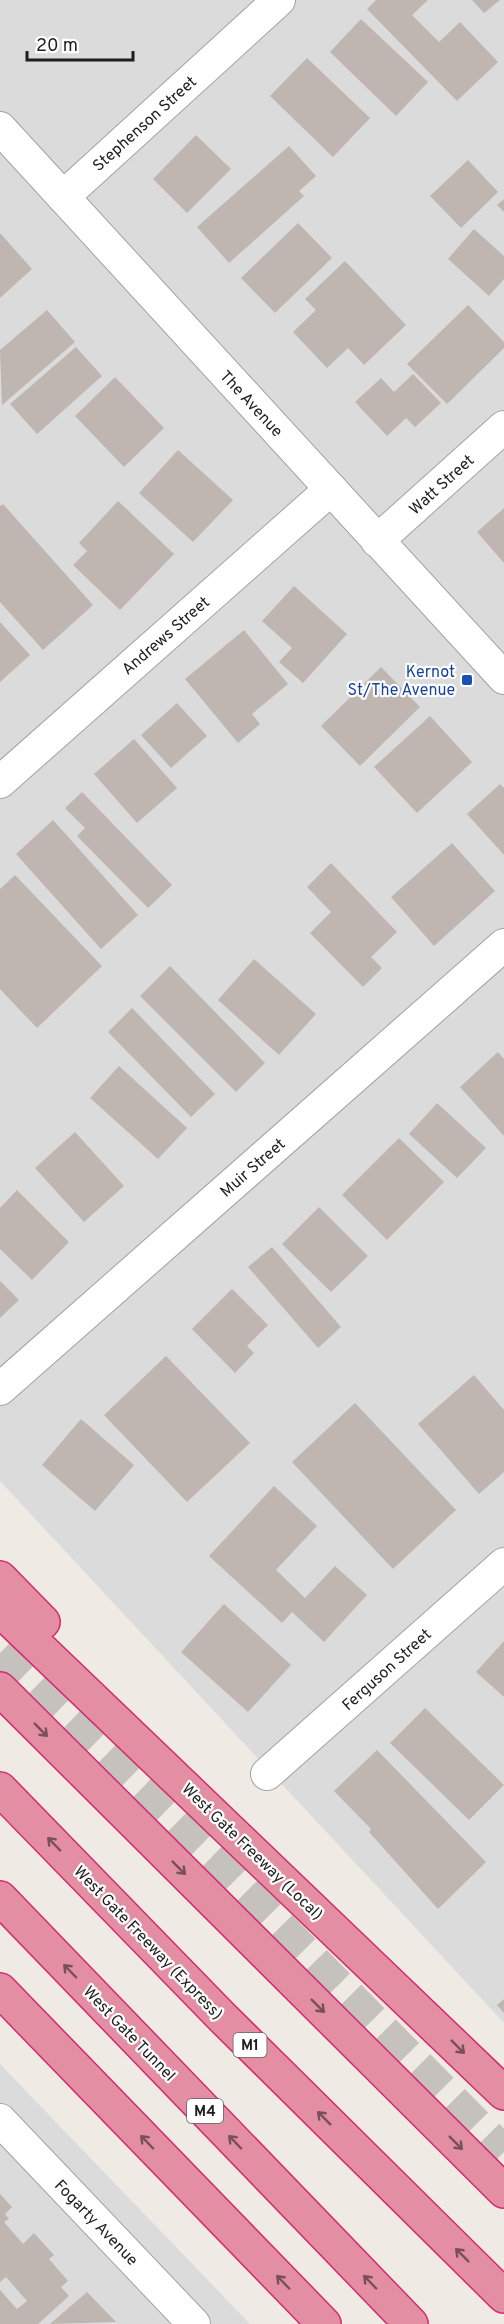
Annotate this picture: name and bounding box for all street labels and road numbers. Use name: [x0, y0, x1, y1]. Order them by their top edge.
street label: Stephenson Street: [89, 73, 202, 176]
street label: The Avenue: [215, 367, 286, 442]
street label: Watt Street: [406, 451, 479, 520]
street label: Andrews Street: [118, 593, 214, 680]
street label: Muir Street: [217, 1135, 290, 1202]
street label: Ferguson Street: [339, 1625, 436, 1716]
street label: West Gate Freeway (Local): [177, 1780, 326, 1925]
street label: West Gate Freeway (Express): [69, 1862, 226, 2025]
street label: West Gate Tunnel: [78, 1983, 179, 2086]
road number: M1: [234, 2033, 266, 2057]
road number: M4: [187, 2099, 223, 2123]
street label: Fogarty Avenue: [49, 2176, 142, 2271]

